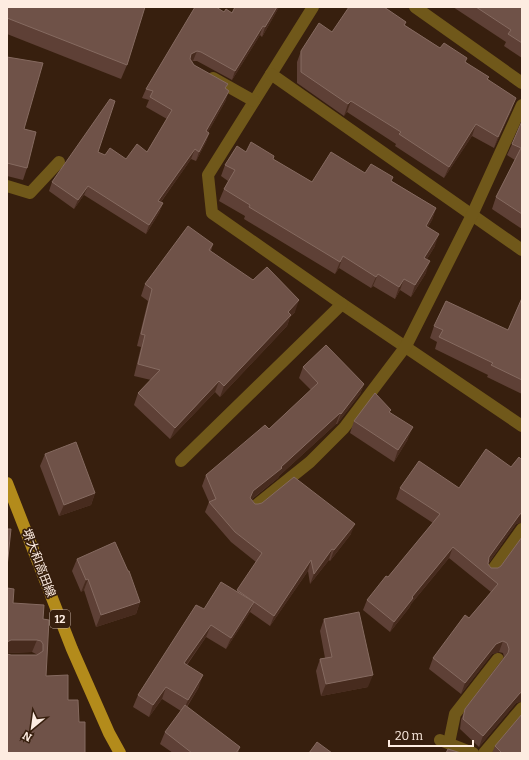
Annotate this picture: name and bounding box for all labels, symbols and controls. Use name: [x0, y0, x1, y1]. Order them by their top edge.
street label: 堺大和高田線: [20, 527, 58, 599]
road number: 12: [50, 610, 70, 628]
north arrow: [12, 708, 52, 748]
scale bar: [389, 722, 473, 748]
text: N: [20, 728, 34, 744]
text: 20 m: [395, 729, 424, 743]

